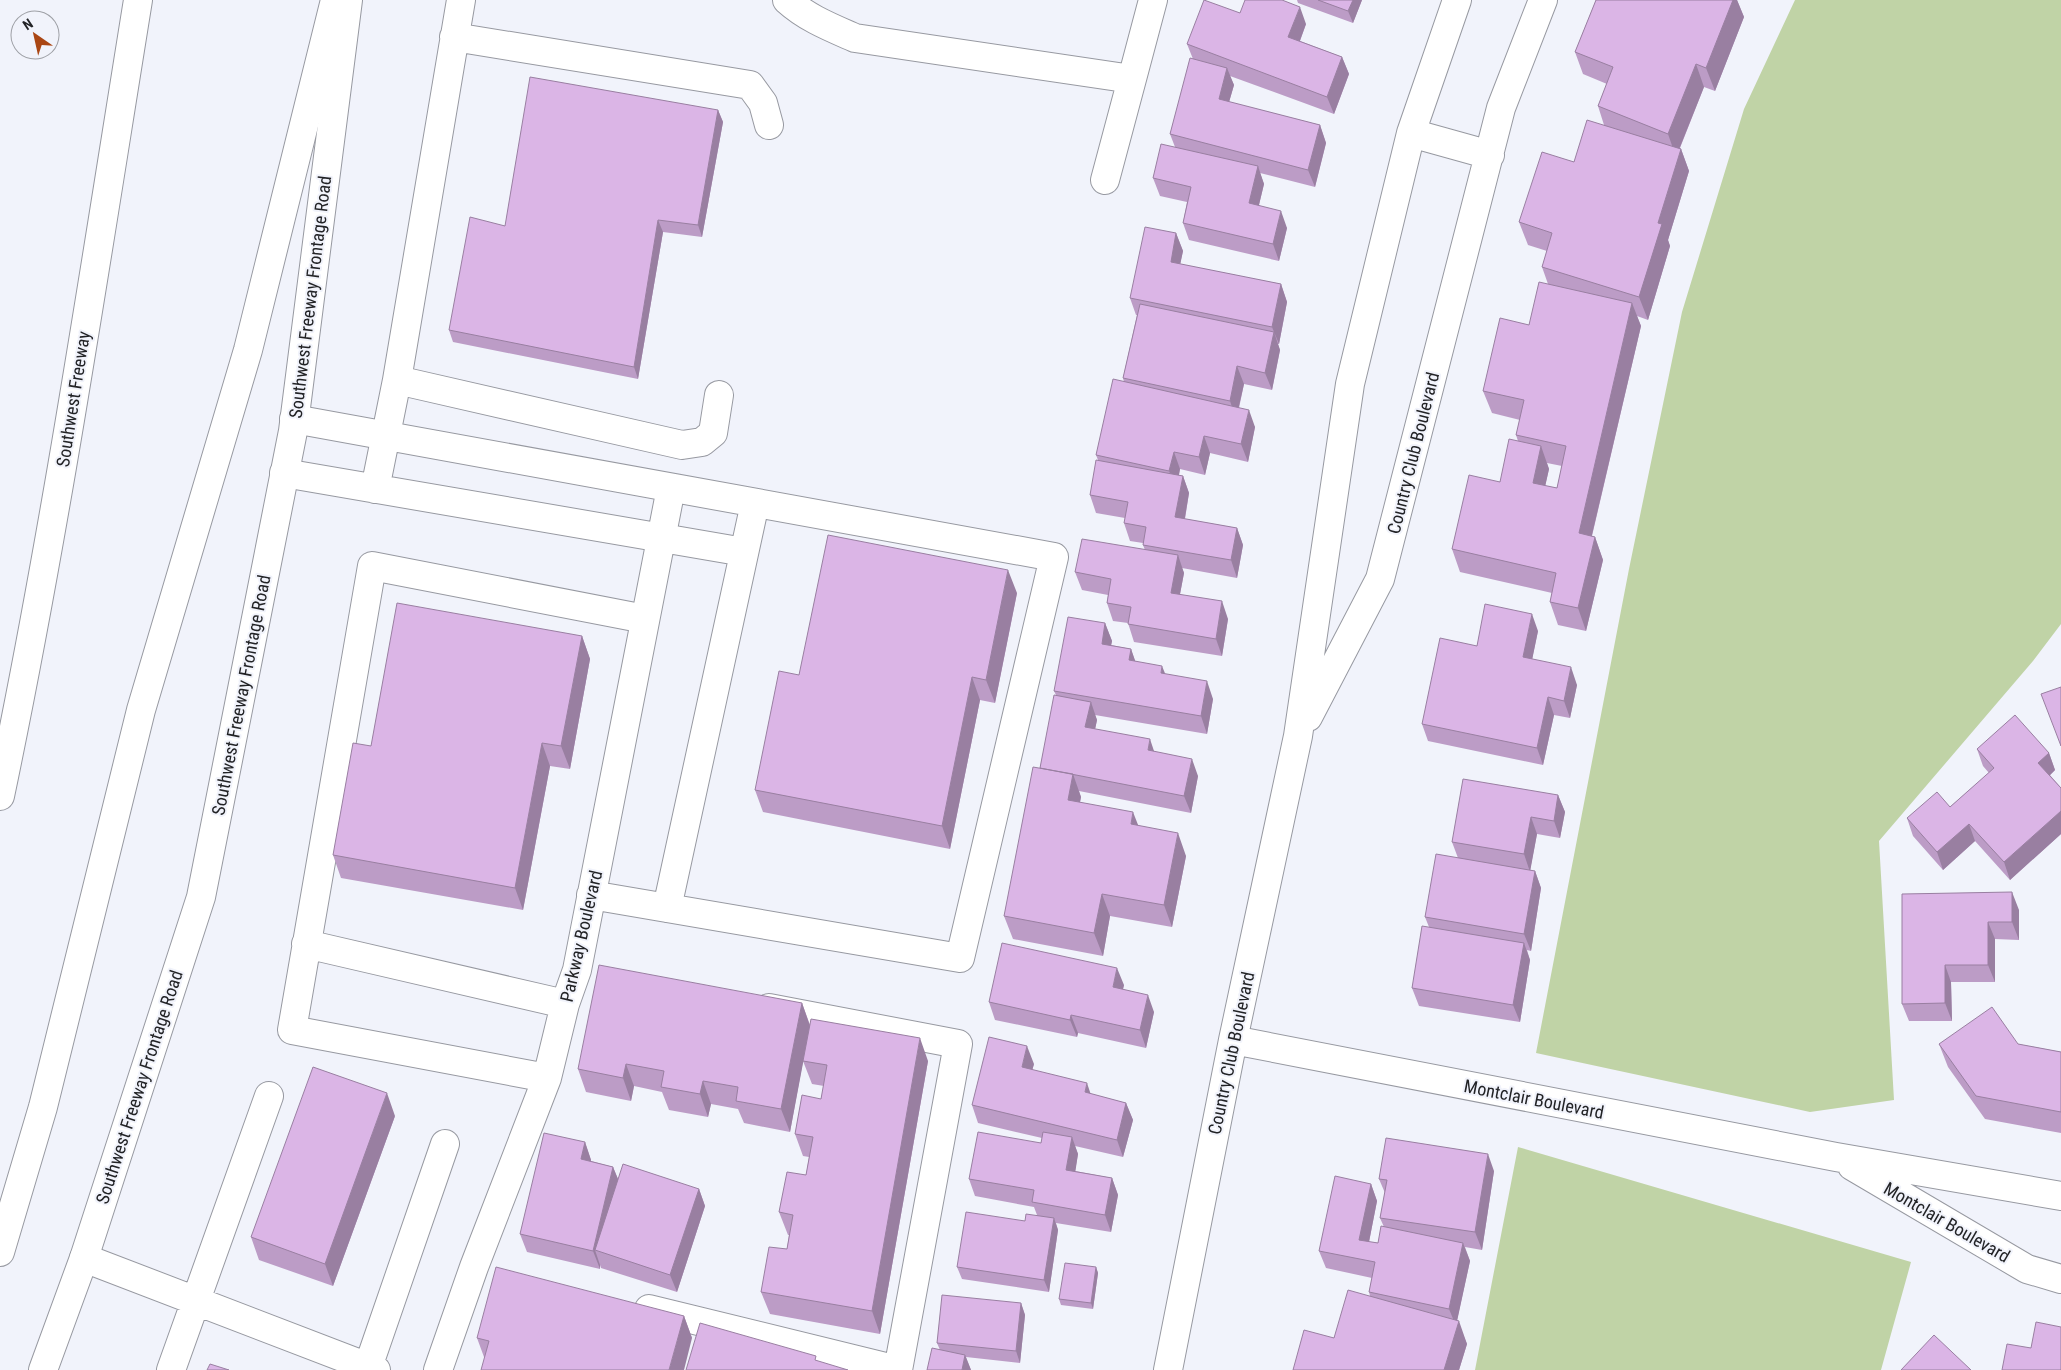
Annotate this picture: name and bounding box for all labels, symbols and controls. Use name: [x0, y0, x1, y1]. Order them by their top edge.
north arrow: [10, 10, 60, 60]
text: N: [20, 15, 36, 33]
street label: Southwest Freeway Frontage Road: [285, 174, 335, 420]
street label: Southwest Freeway: [52, 329, 94, 468]
street label: Country Club Boulevard: [1383, 370, 1443, 536]
street label: Southwest Freeway Frontage Road: [207, 573, 275, 817]
street label: Parkway Boulevard: [556, 868, 606, 1004]
street label: Southwest Freeway Frontage Road: [91, 968, 187, 1206]
street label: Country Club Boulevard: [1203, 970, 1259, 1136]
street label: Montclair Boulevard: [1462, 1075, 1606, 1123]
street label: Montclair Boulevard: [1880, 1177, 2014, 1267]

